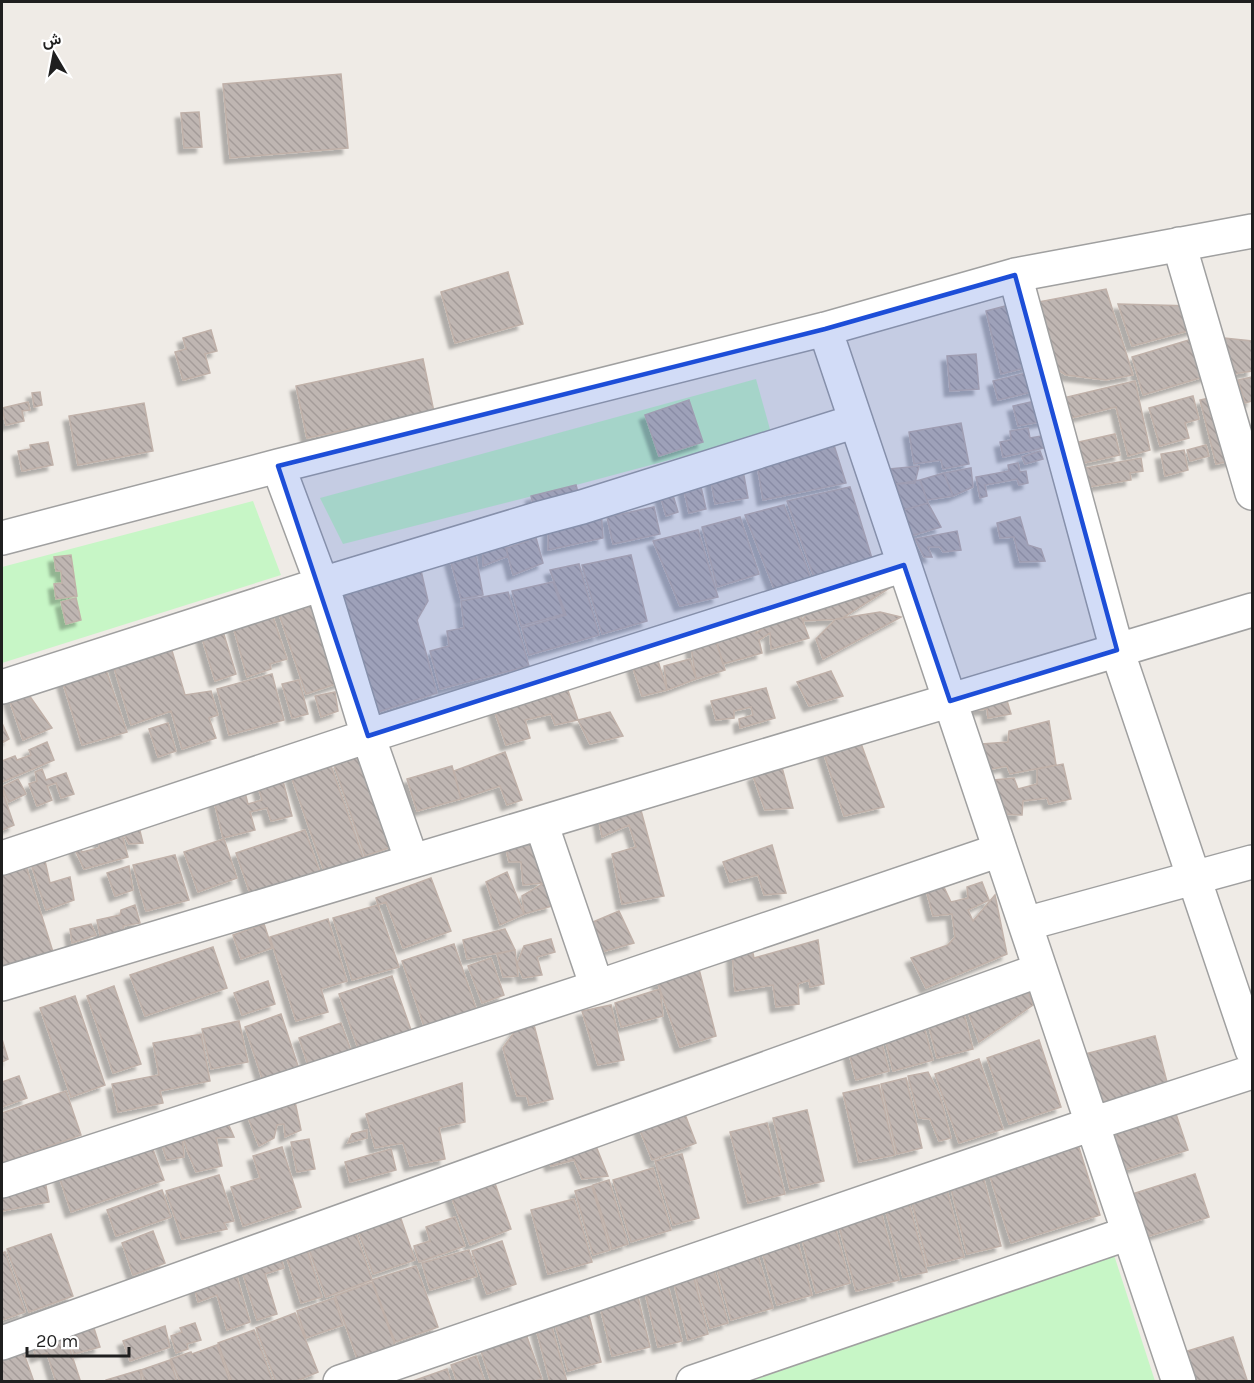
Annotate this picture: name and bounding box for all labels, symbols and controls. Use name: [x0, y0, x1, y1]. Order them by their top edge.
north arrow: [24, 24, 84, 84]
text: ش: [40, 29, 63, 51]
scale bar: [27, 1320, 129, 1358]
text: 20 m: [36, 1330, 78, 1352]

